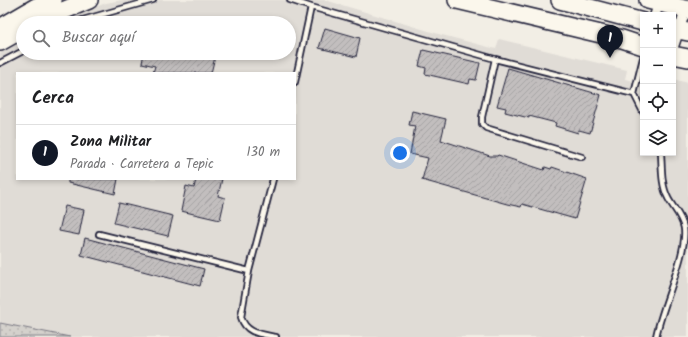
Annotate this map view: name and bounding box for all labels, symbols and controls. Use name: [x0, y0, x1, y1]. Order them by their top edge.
map controls: [640, 12, 676, 156]
button: +: [640, 12, 676, 48]
search box: [16, 16, 296, 60]
pin: 1: [597, 25, 623, 58]
text: Buscar aquí: [62, 26, 135, 50]
icon: search: [30, 27, 52, 49]
button: −: [640, 48, 676, 84]
button: locate: [640, 84, 676, 120]
text: Cerca: [32, 85, 74, 112]
button: layers: [640, 120, 676, 156]
text: Zona Militar: [70, 130, 151, 154]
text: 1: [43, 142, 47, 163]
text: 130 m: [246, 142, 280, 163]
your location: [390, 143, 410, 163]
text: Parada · Carretera a Tepic: [70, 154, 214, 175]

